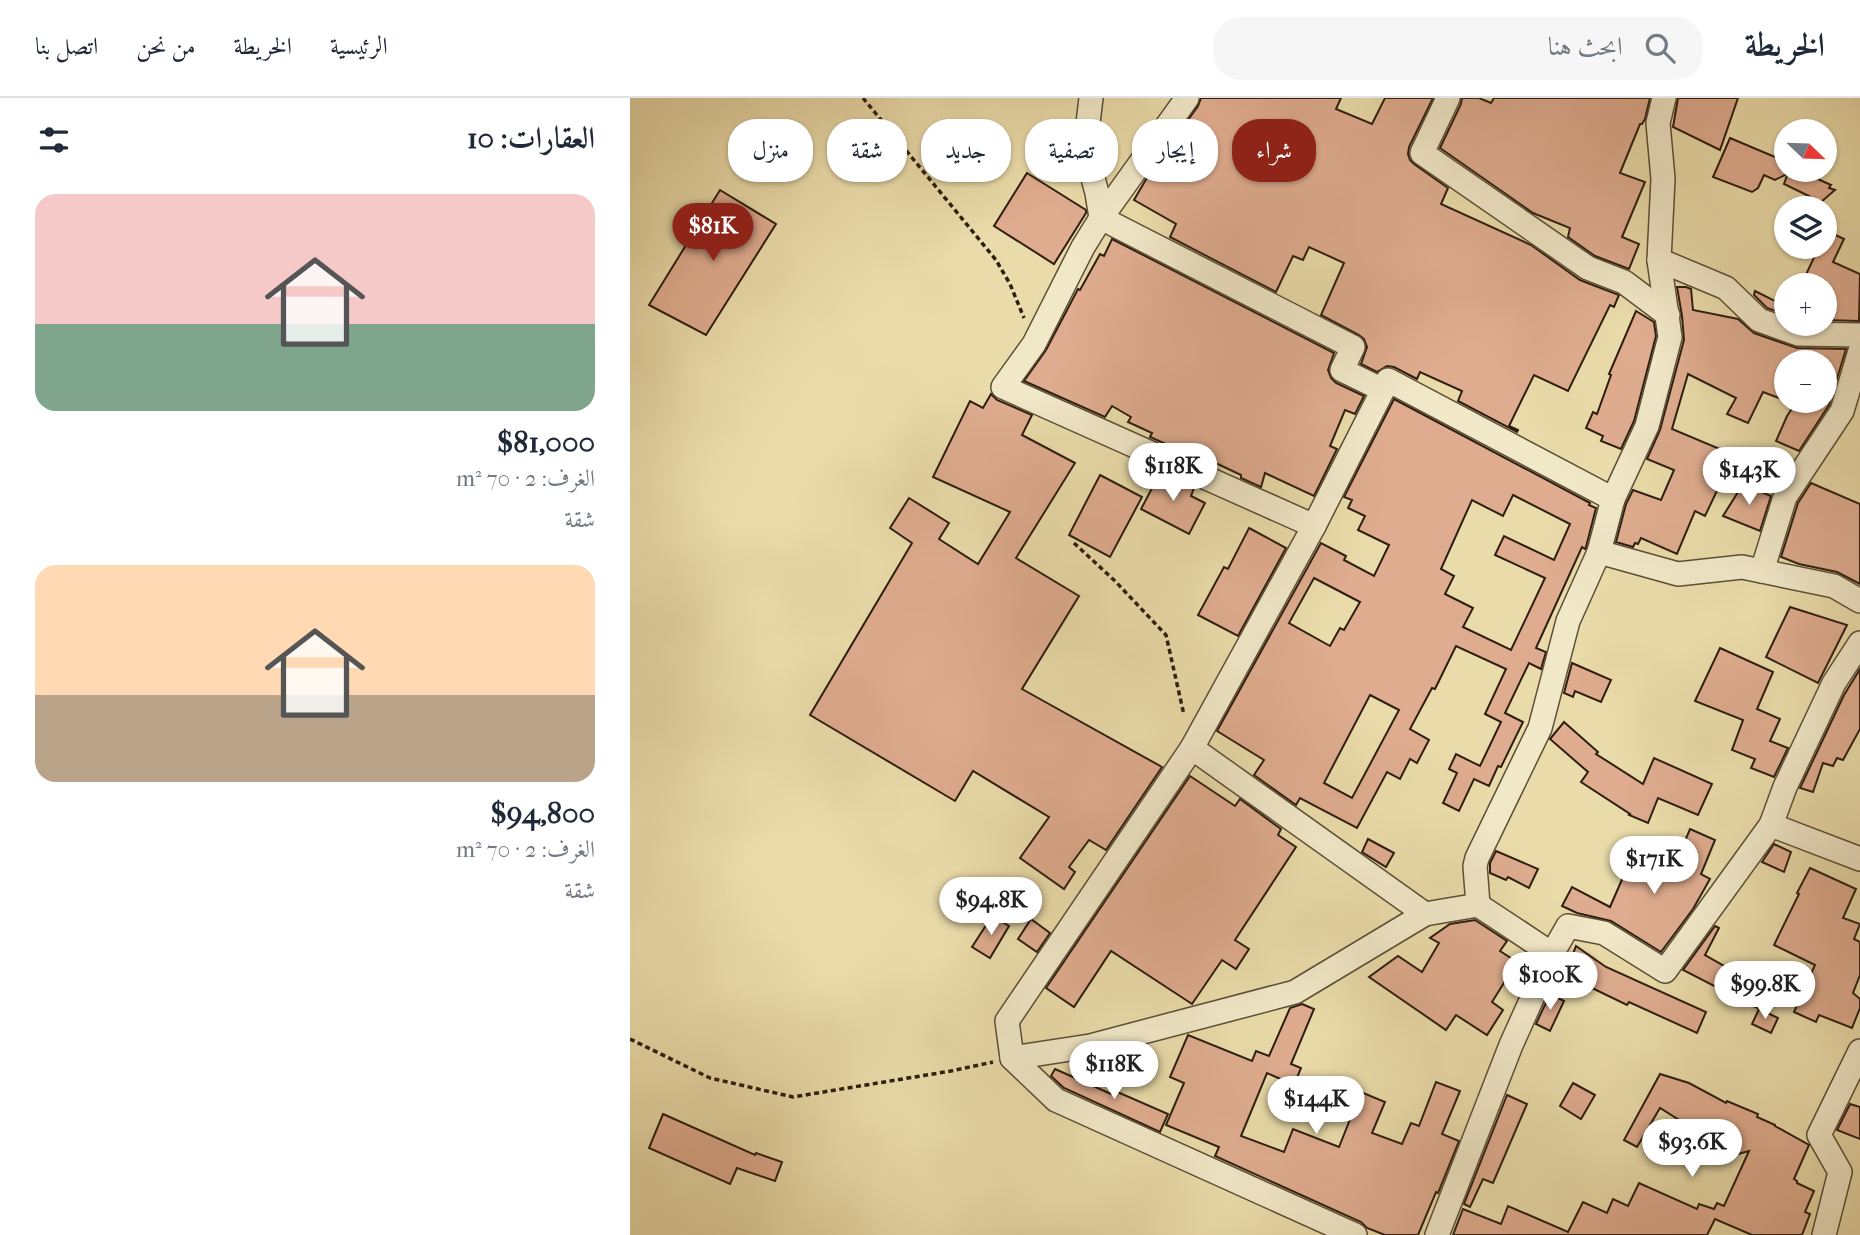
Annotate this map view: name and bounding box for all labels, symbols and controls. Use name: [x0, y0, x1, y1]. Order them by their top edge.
search box: [1213, 17, 1703, 80]
text: الخريطة: [1745, 26, 1825, 65]
icon: search: [1641, 29, 1679, 67]
text: ابحث هنا: [1548, 31, 1623, 62]
text: اتصل بنا: [35, 32, 98, 60]
text: من نحن: [136, 32, 196, 60]
text: الخريطة: [234, 32, 292, 60]
text: الرئيسية: [330, 32, 388, 60]
chip: منزل: [728, 119, 813, 182]
chip: شقة: [827, 119, 907, 182]
chip: جديد: [921, 119, 1011, 182]
chip: تصفية: [1025, 119, 1118, 182]
chip: إيجار: [1132, 119, 1218, 182]
chip: شراء: [1232, 119, 1316, 182]
north arrow: [1774, 119, 1838, 182]
map controls: [1774, 119, 1837, 413]
icon: filters: [35, 121, 73, 159]
text: العقارات: 10: [467, 121, 595, 156]
button: layers: [1774, 196, 1837, 259]
pin: $81K: [672, 204, 754, 263]
text: $81K: [688, 212, 738, 239]
icon: home: [252, 239, 378, 365]
button: +: [1774, 273, 1837, 336]
button: −: [1774, 350, 1837, 413]
text: $81,000: [497, 425, 595, 460]
pin: $118K: [1124, 444, 1222, 503]
pin: $143K: [1700, 448, 1798, 507]
text: $118K: [1144, 452, 1202, 479]
text: $143K: [1719, 456, 1779, 483]
text: الغرف: 2 · 70 m²: [456, 465, 595, 492]
text: شقة: [565, 506, 595, 533]
icon: home: [252, 610, 378, 736]
text: $94,800: [490, 796, 595, 831]
text: الغرف: 2 · 70 m²: [456, 836, 595, 863]
pin: $171K: [1605, 836, 1703, 896]
text: $171K: [1626, 845, 1682, 872]
text: شقة: [565, 877, 595, 904]
pin: $94.8K: [934, 878, 1048, 937]
text: $94.8K: [955, 886, 1027, 913]
pin: $100K: [1501, 953, 1599, 1012]
text: $100K: [1519, 961, 1581, 988]
pin: $99.8K: [1708, 962, 1822, 1021]
text: $99.8K: [1730, 970, 1800, 997]
pin: $118K: [1065, 1042, 1163, 1101]
text: $118K: [1085, 1050, 1143, 1077]
pin: $144K: [1267, 1076, 1365, 1136]
text: $144K: [1284, 1085, 1348, 1112]
pin: $93.6K: [1635, 1119, 1749, 1179]
text: $93.6K: [1658, 1128, 1726, 1155]

